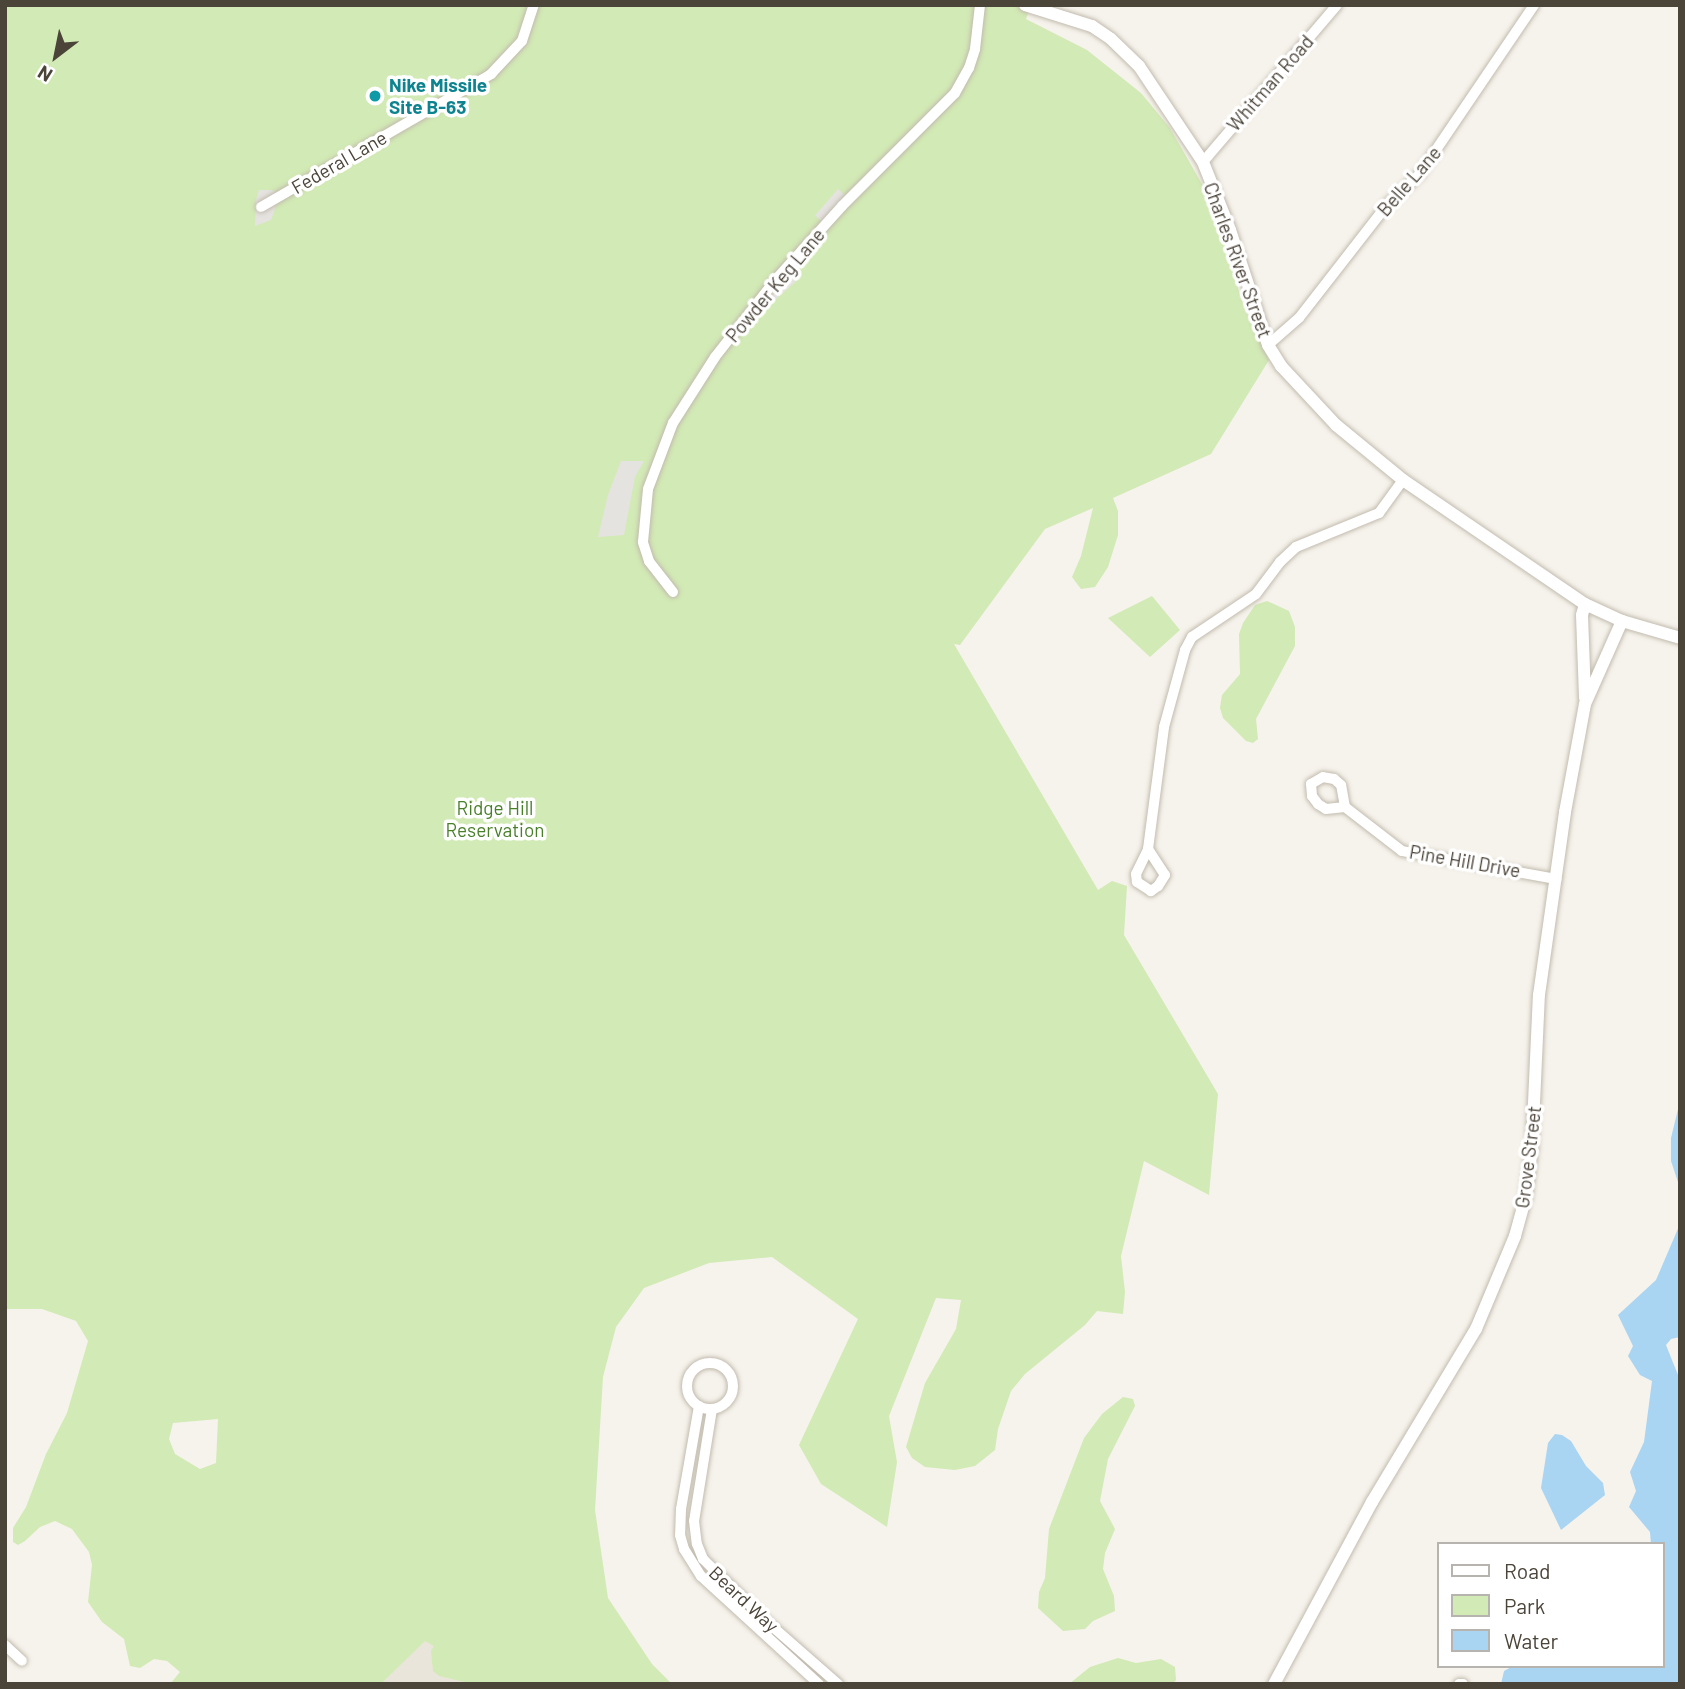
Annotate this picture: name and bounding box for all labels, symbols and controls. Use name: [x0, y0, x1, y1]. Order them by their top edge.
north arrow: [21, 21, 91, 91]
street label: Whitman Road: [1222, 30, 1318, 136]
text: N: [33, 61, 56, 87]
place label: Nike Missile Site B-63: [389, 74, 487, 118]
marker: Nike Missile Site B-63: [367, 88, 383, 104]
street label: Federal Lane: [287, 126, 391, 198]
street label: Belle Lane: [1372, 141, 1446, 221]
street label: Charles River Street: [1199, 179, 1277, 341]
street label: Powder Keg Lane: [721, 223, 829, 347]
park label: Ridge Hill Reservation: [445, 797, 545, 841]
street label: Pine Hill Drive: [1408, 840, 1522, 882]
street label: Grove Street: [1510, 1105, 1546, 1209]
legend: [1436, 1542, 1664, 1668]
text: Road: [1504, 1558, 1550, 1583]
street label: Beard Way: [704, 1561, 784, 1637]
text: Park: [1504, 1593, 1545, 1618]
text: Water: [1504, 1628, 1558, 1653]

